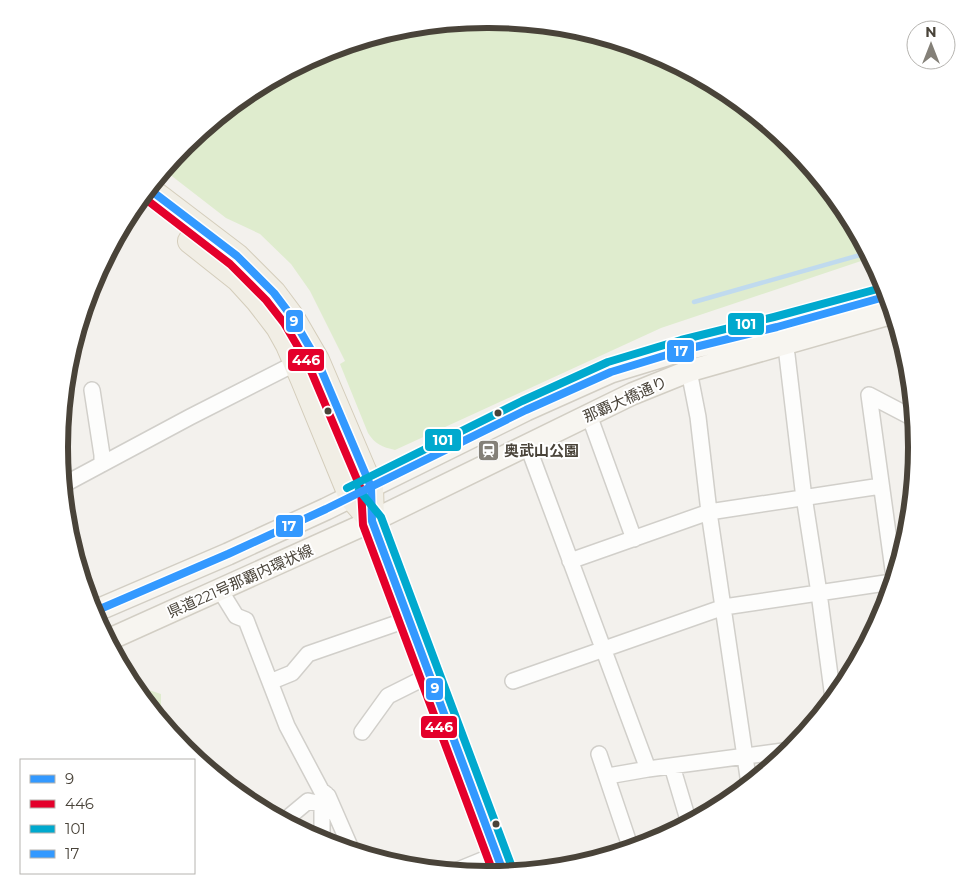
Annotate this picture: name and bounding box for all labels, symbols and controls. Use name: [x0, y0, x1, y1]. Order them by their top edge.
north arrow: [906, 20, 956, 70]
text: N: [925, 23, 937, 41]
line badge: 9: [285, 309, 304, 333]
text: 9: [290, 312, 299, 330]
line badge: 101: [727, 312, 765, 336]
text: 101: [736, 315, 756, 333]
line badge: 17: [666, 339, 695, 363]
text: 17: [674, 342, 688, 360]
line badge: 446: [287, 348, 325, 372]
text: 446: [292, 351, 320, 369]
street label: 那覇大橋通り: [580, 372, 670, 426]
unlabelled marker: [323, 406, 333, 416]
unlabelled marker: [493, 408, 503, 418]
line badge: 101: [424, 428, 462, 452]
text: 101: [433, 431, 453, 449]
station icon: 奥武山公園: [476, 438, 500, 462]
place label: 奥武山公園: [504, 441, 579, 460]
line badge: 17: [275, 514, 304, 538]
text: 17: [282, 517, 296, 535]
street label: 県道221号那覇内環状線: [164, 540, 316, 622]
line badge: 9: [425, 677, 444, 701]
text: 9: [431, 679, 440, 697]
line badge: 446: [420, 715, 458, 739]
text: 446: [425, 718, 453, 736]
legend: [20, 759, 195, 874]
text: 9: [65, 769, 74, 788]
text: 446: [65, 794, 94, 813]
text: 101: [65, 819, 86, 838]
unlabelled marker: [491, 819, 501, 829]
text: 17: [65, 844, 79, 863]

